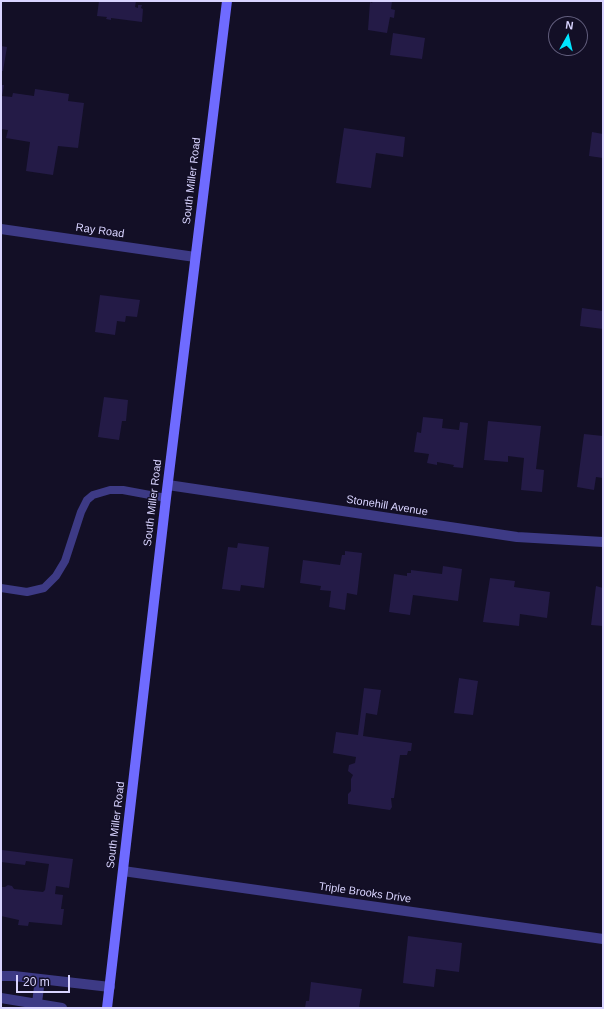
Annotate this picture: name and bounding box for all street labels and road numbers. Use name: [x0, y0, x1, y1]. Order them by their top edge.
street label: South Miller Road: [180, 137, 204, 225]
street label: Ray Road: [75, 221, 125, 241]
street label: South Miller Road: [141, 459, 165, 547]
street label: Stonehill Avenue: [345, 493, 429, 519]
street label: South Miller Road: [104, 781, 128, 869]
street label: Triple Brooks Drive: [318, 880, 412, 906]

